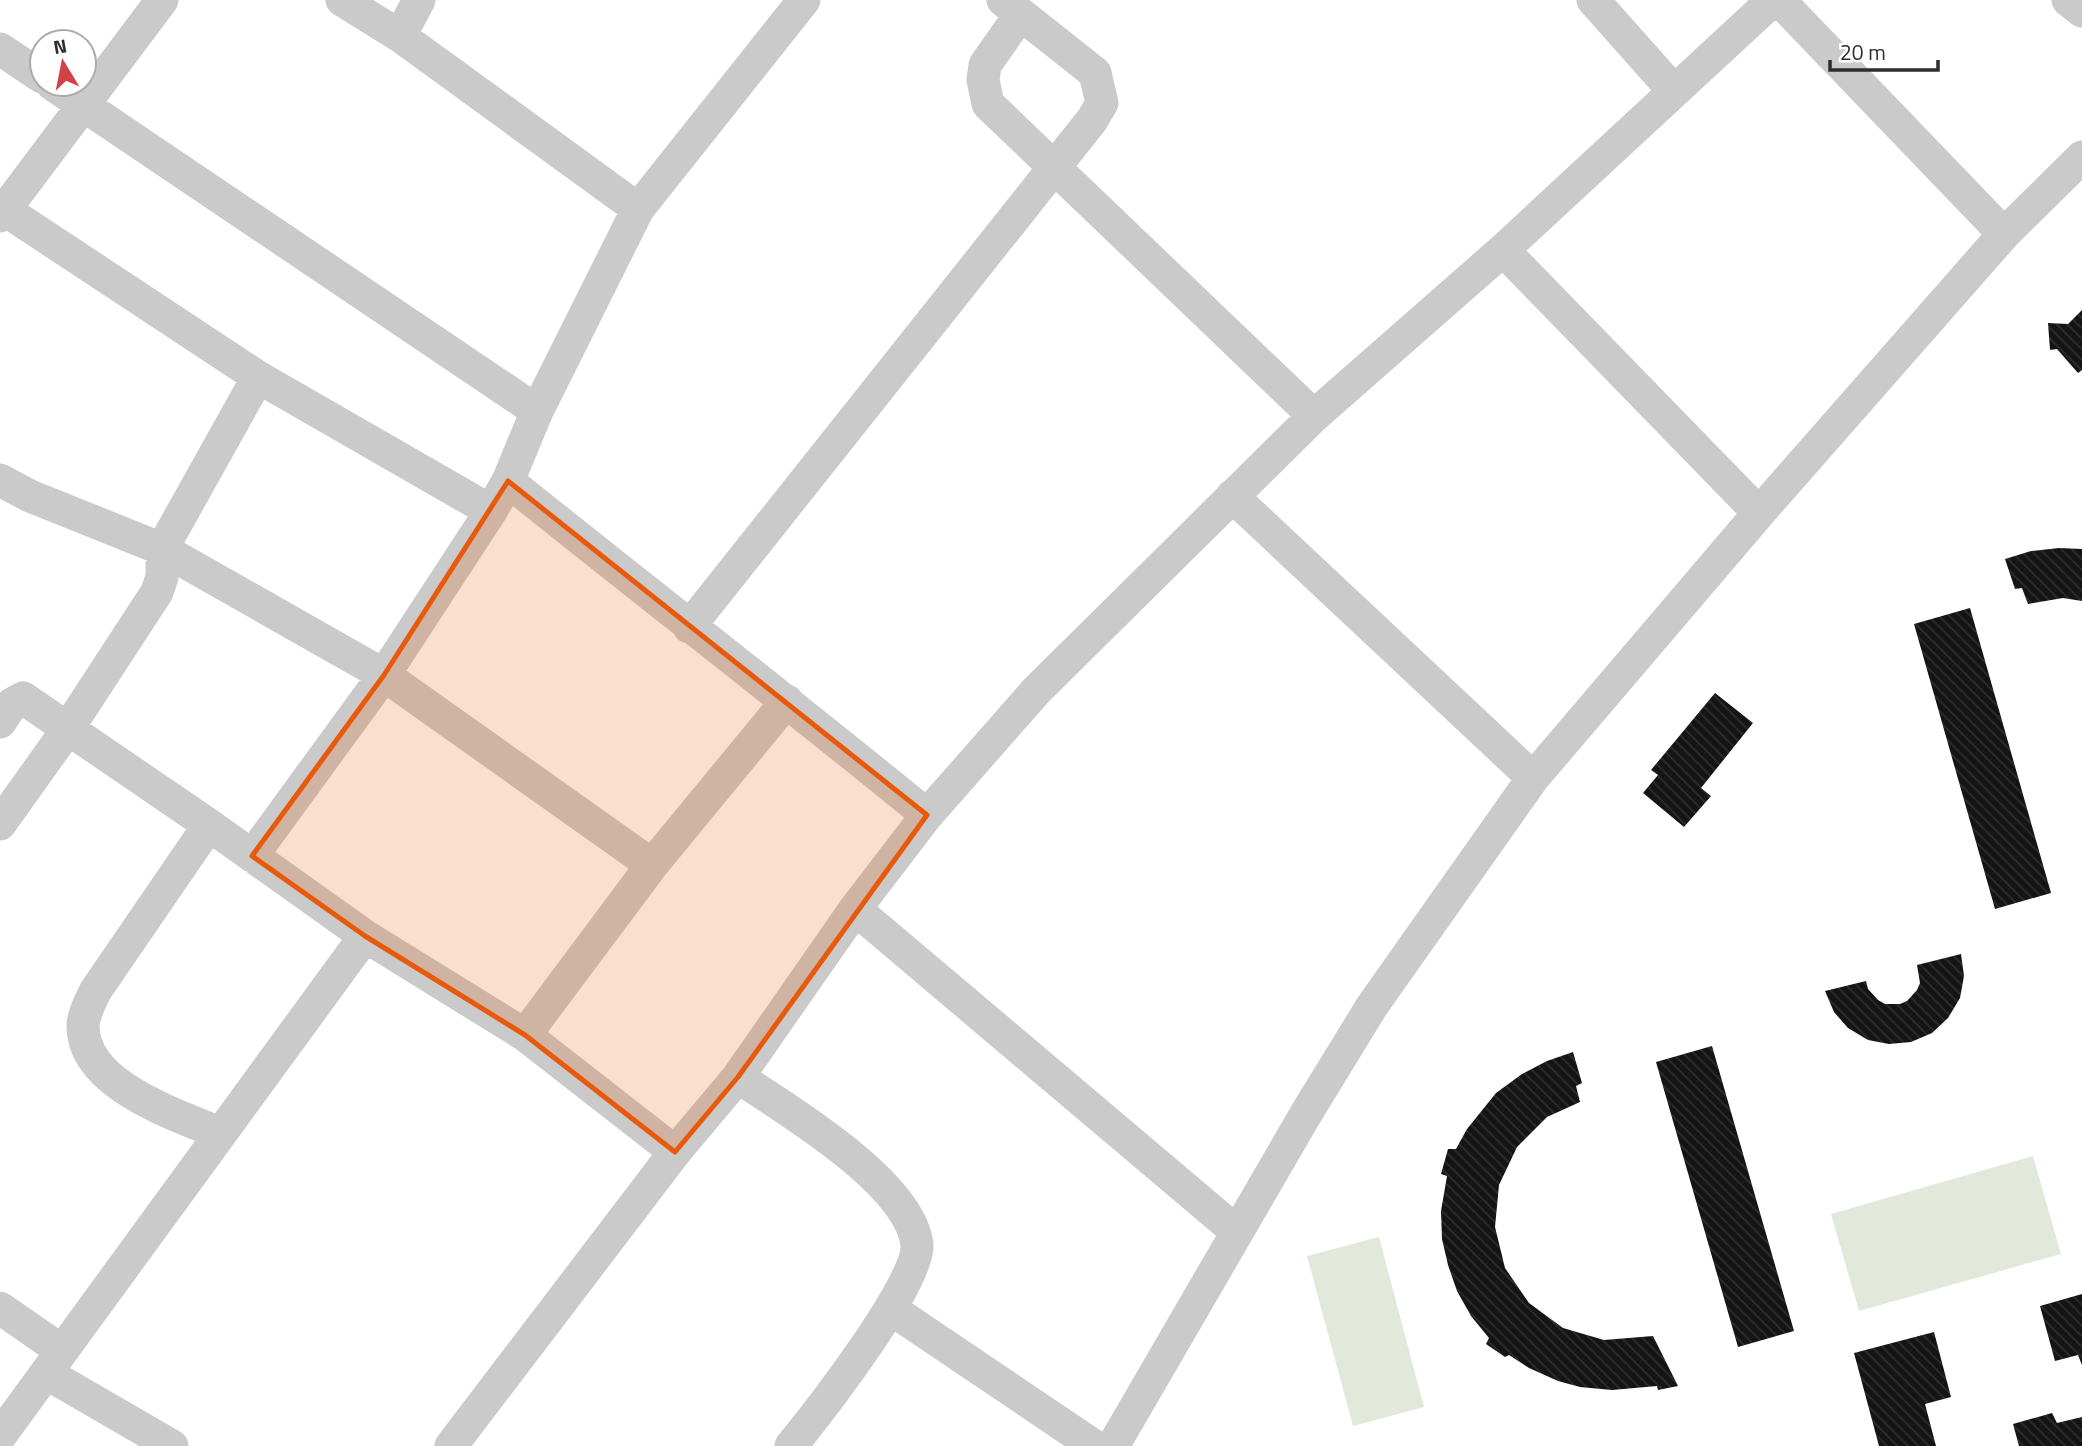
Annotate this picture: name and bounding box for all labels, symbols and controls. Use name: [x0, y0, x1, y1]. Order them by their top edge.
north arrow: [28, 28, 98, 98]
scale bar: [1830, 28, 1938, 72]
text: N: [51, 30, 69, 61]
text: 20 m: [1840, 36, 1886, 68]

